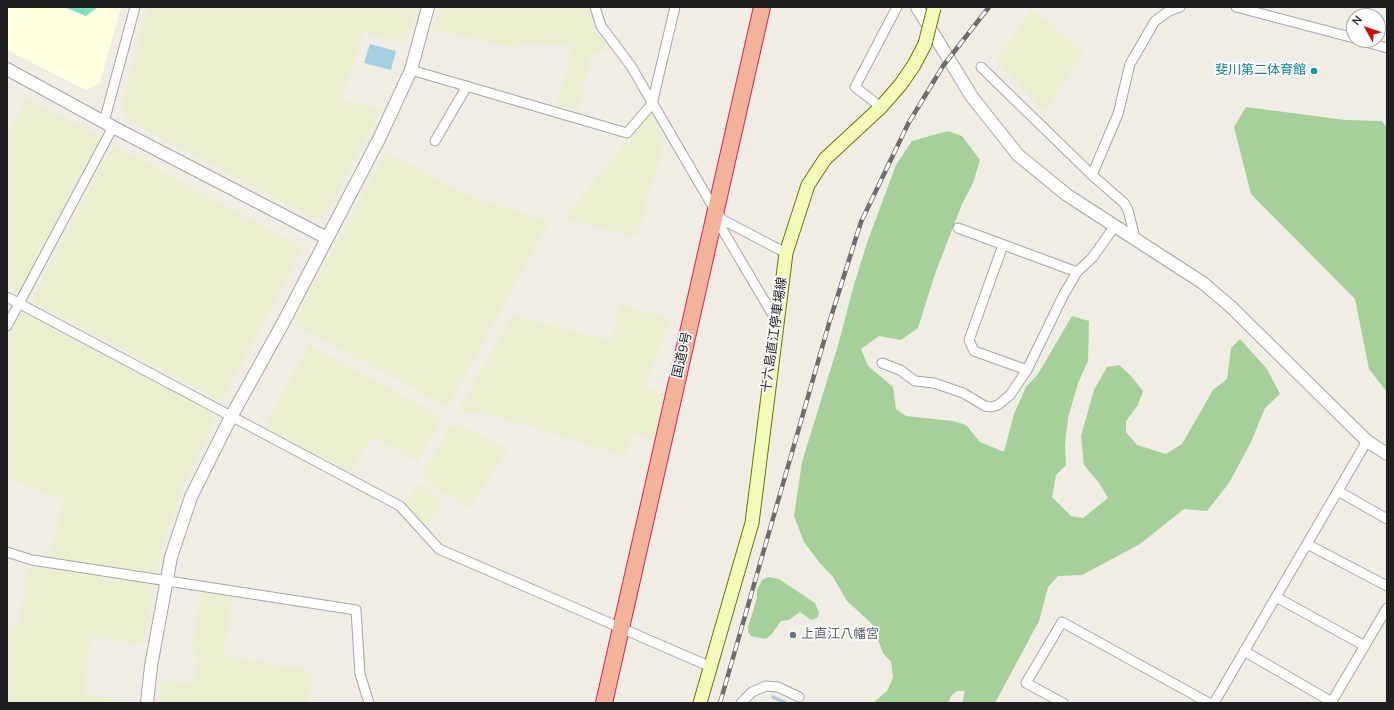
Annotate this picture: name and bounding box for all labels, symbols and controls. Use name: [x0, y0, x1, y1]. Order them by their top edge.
north arrow: [1346, 8, 1386, 48]
text: N: [1349, 13, 1366, 29]
place label: 斐川第二体育館: [1215, 63, 1306, 79]
marker: 斐川第二体育館: [1309, 66, 1319, 76]
street label: 十六島直江停車場線: [759, 276, 791, 394]
street label: 国道9号: [670, 330, 696, 380]
place label: 上直江八幡宮: [801, 627, 879, 643]
marker: 上直江八幡宮: [788, 630, 798, 640]

